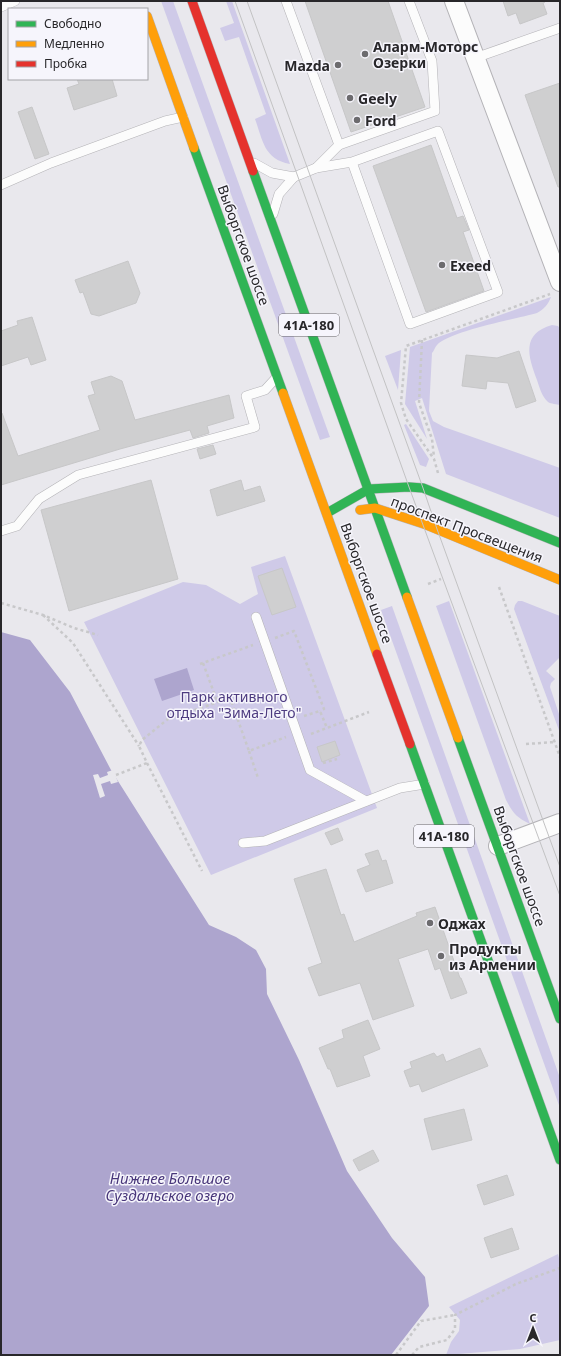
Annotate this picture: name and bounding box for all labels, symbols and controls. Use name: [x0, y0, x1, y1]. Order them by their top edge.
legend: [8, 8, 148, 80]
text: Свободно: [44, 15, 102, 32]
text: Медленно: [44, 35, 104, 52]
place label: Аларм-Моторс Озерки: [373, 37, 478, 72]
marker: Аларм-Моторс Озерки: [360, 49, 370, 59]
text: Пробка: [44, 55, 87, 72]
place label: Mazda: [284, 56, 330, 75]
marker: Mazda: [333, 60, 343, 70]
place label: Geely: [358, 89, 397, 108]
marker: Geely: [345, 93, 355, 103]
place label: Ford: [365, 111, 396, 130]
marker: Ford: [352, 115, 362, 125]
street label: Выборгское шоссе: [213, 182, 275, 308]
place label: Exeed: [450, 256, 491, 275]
marker: Exeed: [437, 260, 447, 270]
road number: 41А-180: [279, 314, 339, 336]
street label: проспект Просвещения: [388, 491, 546, 567]
street label: Выборгское шоссе: [336, 520, 398, 646]
park label: Парк активного отдыха "Зима-Лето": [167, 687, 301, 722]
street label: Выборгское шоссе: [489, 803, 551, 929]
road number: 41А-180: [414, 825, 474, 847]
place label: Оджах: [438, 914, 487, 933]
marker: Оджах: [425, 918, 435, 928]
place label: Продукты из Армении: [449, 939, 536, 974]
marker: Продукты из Армении: [436, 951, 446, 961]
water label: Нижнее Большое Суздальское озеро: [106, 1168, 234, 1205]
north arrow: [513, 1308, 553, 1348]
text: С: [529, 1310, 537, 1325]

